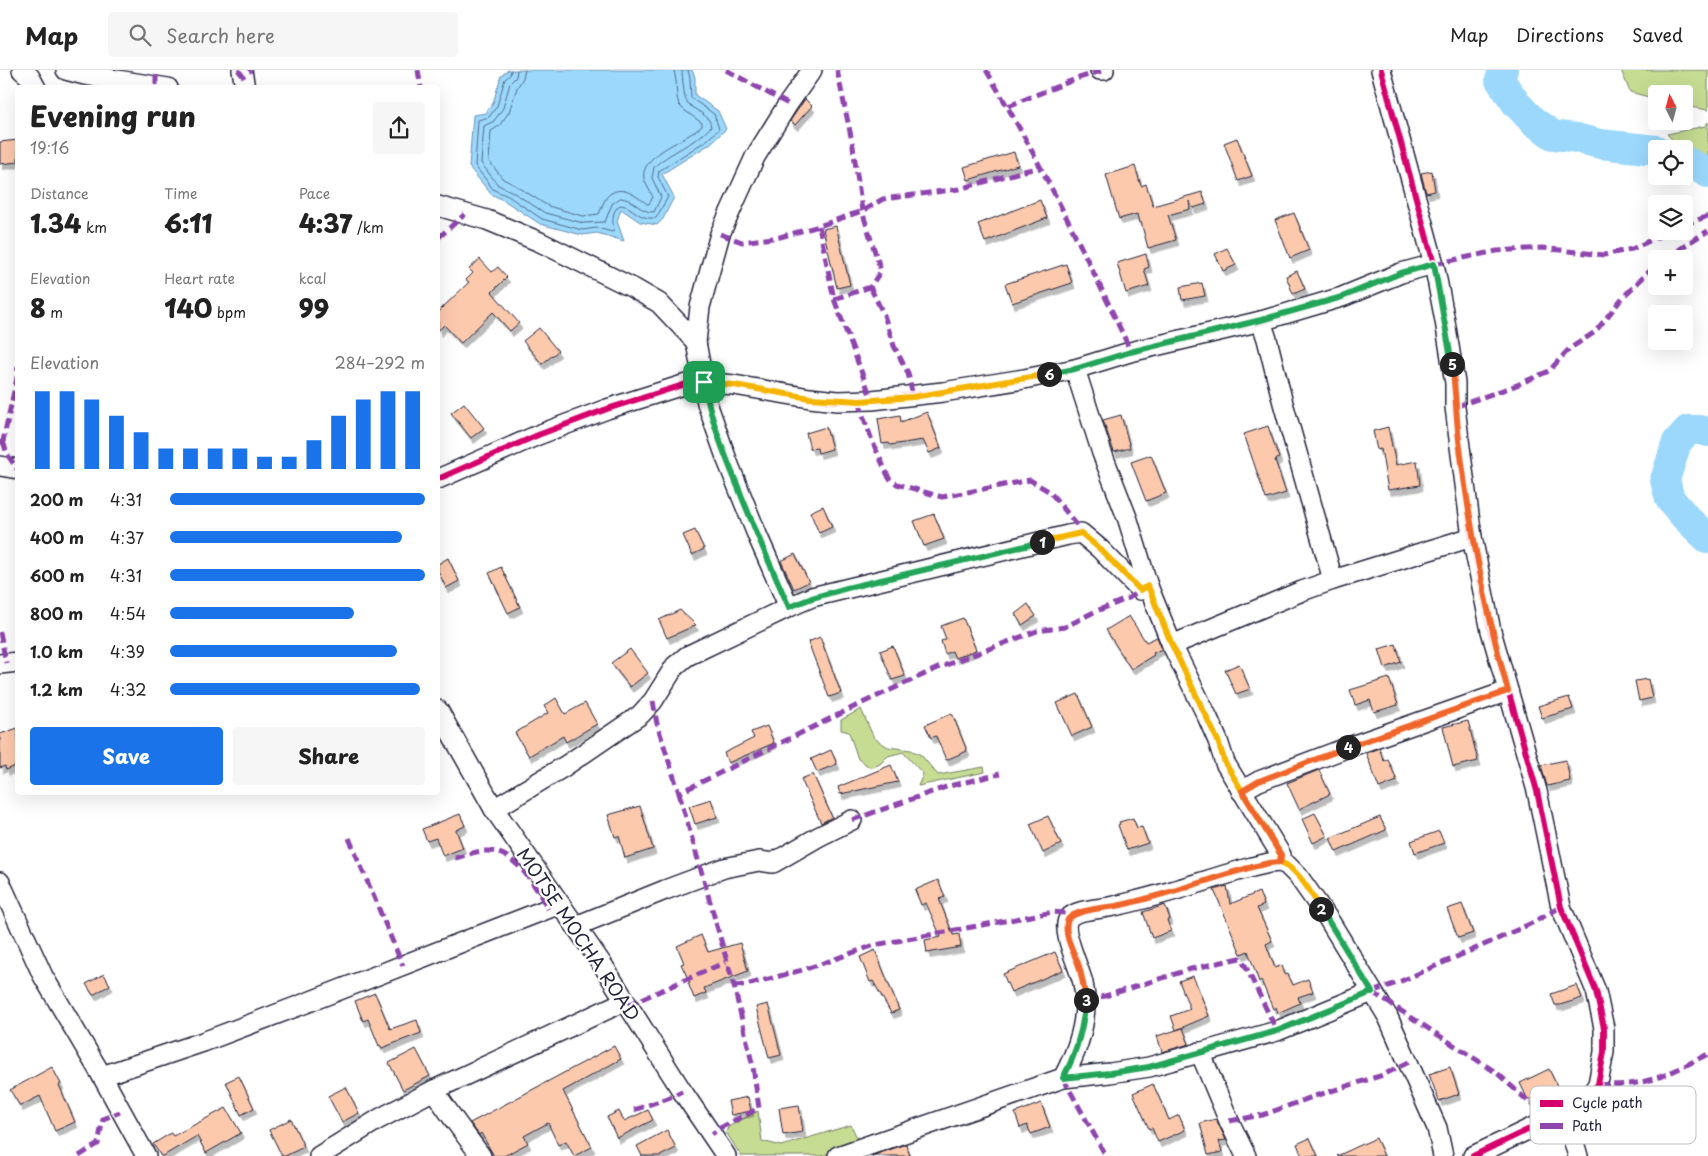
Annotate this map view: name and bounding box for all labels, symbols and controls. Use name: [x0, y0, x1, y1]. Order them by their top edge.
search box: [108, 12, 458, 57]
text: Map: [25, 17, 78, 53]
icon: search: [126, 21, 154, 49]
text: Search here: [166, 21, 275, 49]
text: Map: [1450, 21, 1488, 48]
text: Directions: [1516, 21, 1604, 48]
text: Saved: [1632, 21, 1683, 48]
north arrow: [1648, 85, 1692, 130]
map controls: [1648, 85, 1693, 350]
text: Evening run: [30, 94, 196, 137]
button: share: [373, 102, 425, 154]
text: 19:16: [30, 135, 70, 159]
button: locate: [1648, 140, 1693, 185]
text: Distance: [30, 183, 89, 204]
text: Time: [164, 183, 197, 204]
text: Pace: [299, 183, 330, 204]
button: layers: [1648, 195, 1693, 240]
text: 1.34: [30, 204, 81, 242]
text: 6:11: [164, 204, 212, 242]
text: 4:37: [299, 204, 352, 242]
text: km: [81, 217, 107, 238]
text: /km: [352, 217, 384, 238]
button: +: [1648, 250, 1693, 295]
text: Elevation: [30, 268, 90, 289]
text: Heart rate: [164, 268, 235, 289]
text: kcal: [299, 268, 327, 289]
text: 8: [30, 289, 46, 327]
text: 140: [164, 289, 212, 327]
text: 99: [299, 289, 329, 327]
text: m: [46, 302, 63, 323]
text: bpm: [212, 302, 246, 323]
button: −: [1648, 305, 1693, 350]
text: Elevation: [30, 350, 99, 374]
text: 284–292 m: [335, 350, 425, 374]
pin: 5: [1440, 352, 1464, 376]
text: 5: [1448, 354, 1457, 375]
pin: [683, 361, 725, 403]
pin: 6: [1036, 362, 1062, 386]
text: 6: [1045, 364, 1054, 385]
icon: arrive: [690, 368, 718, 396]
text: 200 m: [30, 487, 84, 511]
text: 4:31: [110, 487, 142, 511]
text: 400 m: [30, 525, 84, 549]
text: 4:37: [110, 525, 144, 549]
pin: 1: [1030, 530, 1054, 554]
text: 1: [1039, 532, 1046, 553]
text: 600 m: [30, 563, 84, 587]
text: 4:31: [110, 563, 142, 587]
text: 800 m: [30, 601, 83, 625]
text: 4:54: [110, 601, 146, 625]
text: 1.0 km: [30, 639, 83, 663]
text: 4:39: [110, 639, 145, 663]
text: 1.2 km: [30, 677, 83, 701]
text: 4:32: [110, 677, 147, 701]
button: Save: [30, 727, 223, 785]
button: Share: [233, 727, 425, 785]
pin: 4: [1336, 734, 1360, 760]
text: 4: [1344, 737, 1353, 758]
street label: MOTSE MOCHA ROAD: [511, 842, 647, 1026]
pin: 2: [1308, 896, 1334, 922]
text: 2: [1317, 899, 1326, 920]
pin: 3: [1074, 988, 1098, 1012]
text: 3: [1082, 990, 1091, 1011]
legend: [1530, 1086, 1696, 1144]
text: Cycle path: [1572, 1092, 1643, 1113]
text: Path: [1572, 1115, 1602, 1136]

